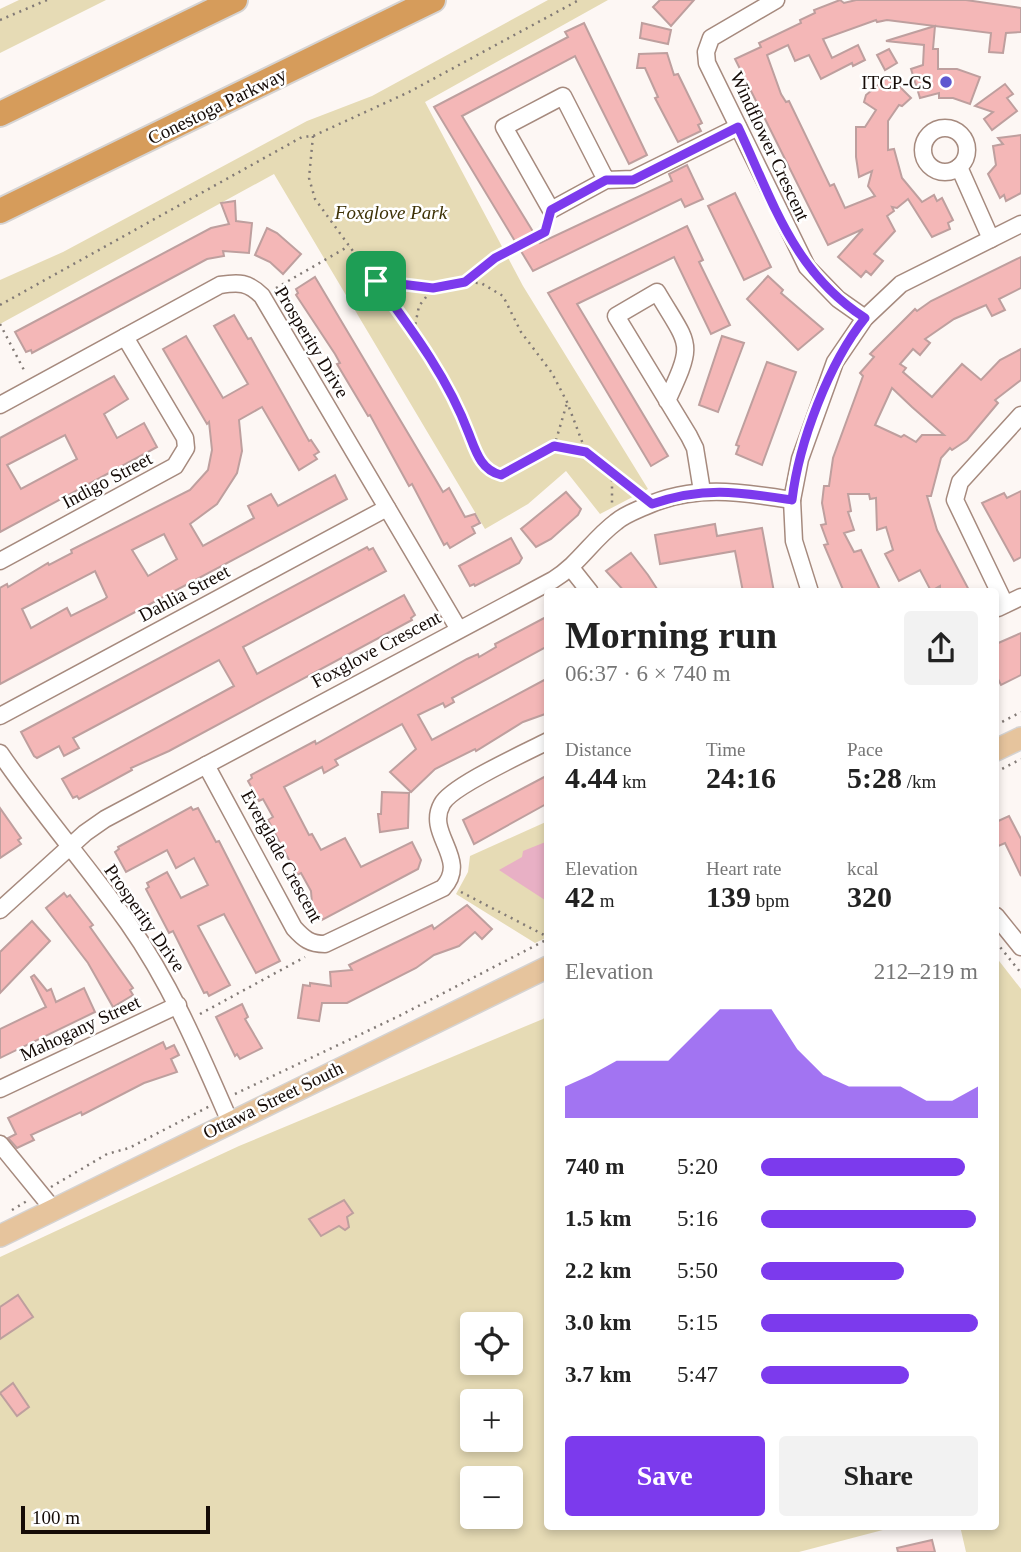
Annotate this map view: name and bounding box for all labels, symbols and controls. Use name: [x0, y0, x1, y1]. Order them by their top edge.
street label: Conestoga Parkway: [144, 63, 290, 149]
street label: Windflower Crescent: [726, 68, 814, 225]
place label: ITCP-CS: [861, 72, 932, 93]
marker: ITCP-CS: [938, 74, 954, 90]
park label: Foxglove Park: [334, 202, 448, 223]
pin: [346, 251, 406, 311]
icon: arrive: [357, 262, 395, 300]
street label: Prosperity Drive: [271, 283, 353, 401]
street label: Indigo Street: [59, 447, 156, 512]
street label: Dahlia Street: [135, 560, 234, 626]
street label: Foxglove Crescent: [308, 606, 445, 692]
button: share: [904, 611, 978, 685]
text: Morning run: [565, 614, 777, 656]
text: 06:37 · 6 × 740 m: [565, 661, 731, 686]
text: Distance: [565, 739, 631, 760]
text: Time: [706, 739, 745, 760]
text: Pace: [847, 739, 883, 760]
text: 4.44: [565, 761, 618, 794]
text: 24:16: [706, 761, 776, 794]
text: 5:28: [847, 761, 902, 794]
text: km: [618, 771, 647, 792]
text: /km: [902, 771, 936, 792]
street label: Everglade Crescent: [237, 786, 327, 926]
text: Elevation: [565, 858, 638, 879]
text: Heart rate: [706, 858, 781, 879]
text: kcal: [847, 858, 879, 879]
street label: Prosperity Drive: [100, 860, 190, 976]
text: 42: [565, 880, 595, 913]
text: 139: [706, 880, 751, 913]
text: 320: [847, 880, 892, 913]
text: m: [595, 890, 615, 911]
text: bpm: [751, 890, 790, 911]
text: Elevation: [565, 959, 653, 984]
text: 212–219 m: [874, 959, 978, 984]
street label: Mahogany Street: [17, 991, 144, 1065]
street label: Ottawa Street South: [200, 1057, 347, 1143]
text: 740 m: [565, 1154, 624, 1179]
text: 5:20: [677, 1154, 718, 1179]
text: 1.5 km: [565, 1206, 631, 1231]
text: 5:16: [677, 1206, 718, 1231]
text: 2.2 km: [565, 1258, 631, 1283]
text: 5:50: [677, 1258, 718, 1283]
text: 3.0 km: [565, 1310, 631, 1335]
text: 5:15: [677, 1310, 718, 1335]
map controls: [460, 1312, 523, 1529]
button: locate: [460, 1312, 523, 1375]
text: 3.7 km: [565, 1362, 631, 1387]
text: 5:47: [677, 1362, 718, 1387]
button: +: [460, 1389, 523, 1452]
button: Save: [565, 1436, 765, 1516]
button: Share: [779, 1436, 978, 1516]
button: −: [460, 1466, 523, 1529]
scale bar: [21, 1503, 210, 1535]
text: 100 m: [32, 1507, 80, 1528]

